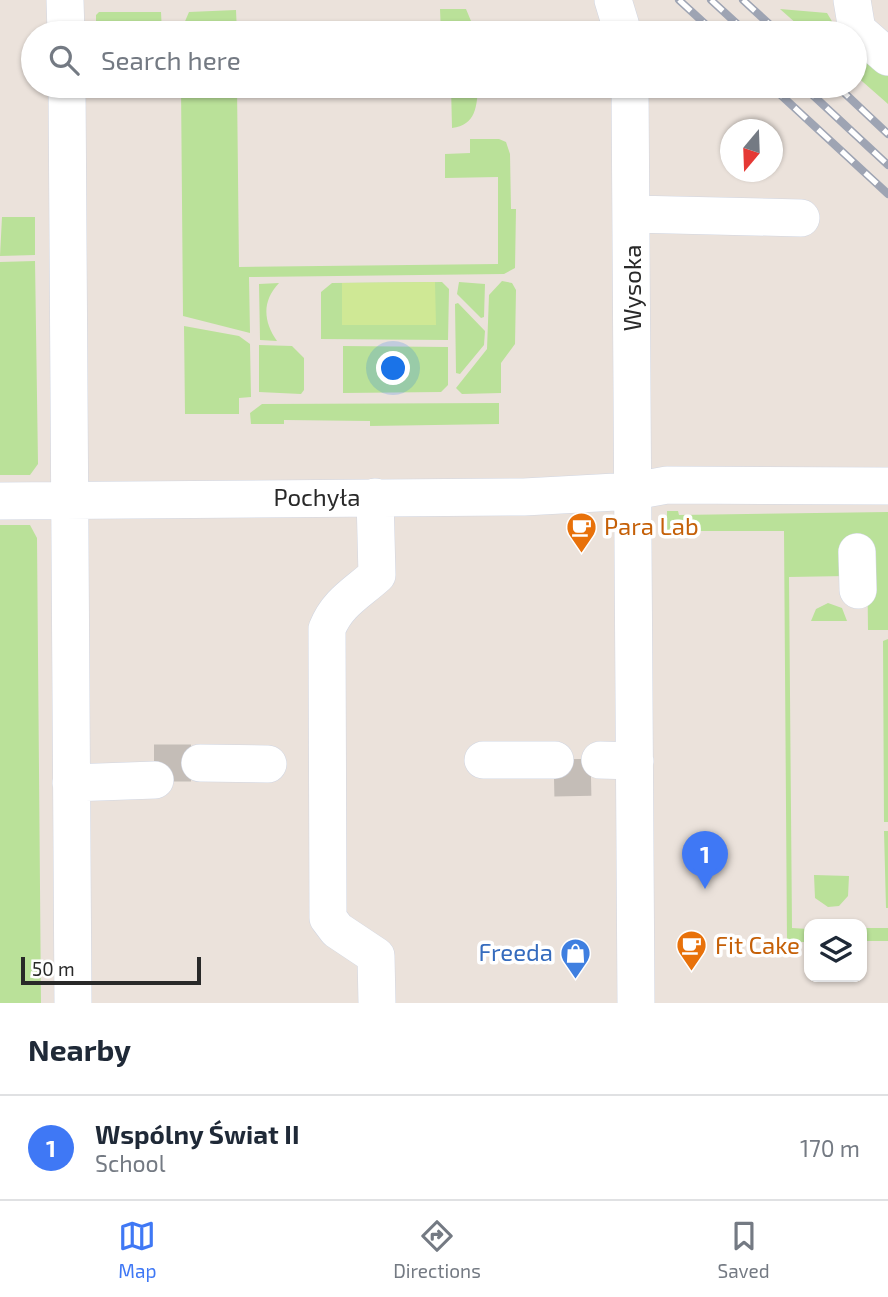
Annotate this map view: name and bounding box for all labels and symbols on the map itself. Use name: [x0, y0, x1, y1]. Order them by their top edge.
north arrow: [720, 119, 783, 182]
street label: Wysoka: [617, 245, 646, 331]
your location: [376, 351, 410, 385]
street label: Pochyła: [273, 482, 361, 511]
cafe icon: Para Lab: [564, 510, 598, 554]
place label: Para Lab: [604, 511, 699, 540]
pin: 1: [682, 831, 728, 889]
cafe icon: Fit Cake: [675, 929, 709, 973]
place label: Fit Cake: [715, 930, 800, 959]
shop icon: Freeda: [559, 936, 593, 980]
place label: Freeda: [478, 937, 553, 966]
scale bar: [21, 954, 201, 986]

